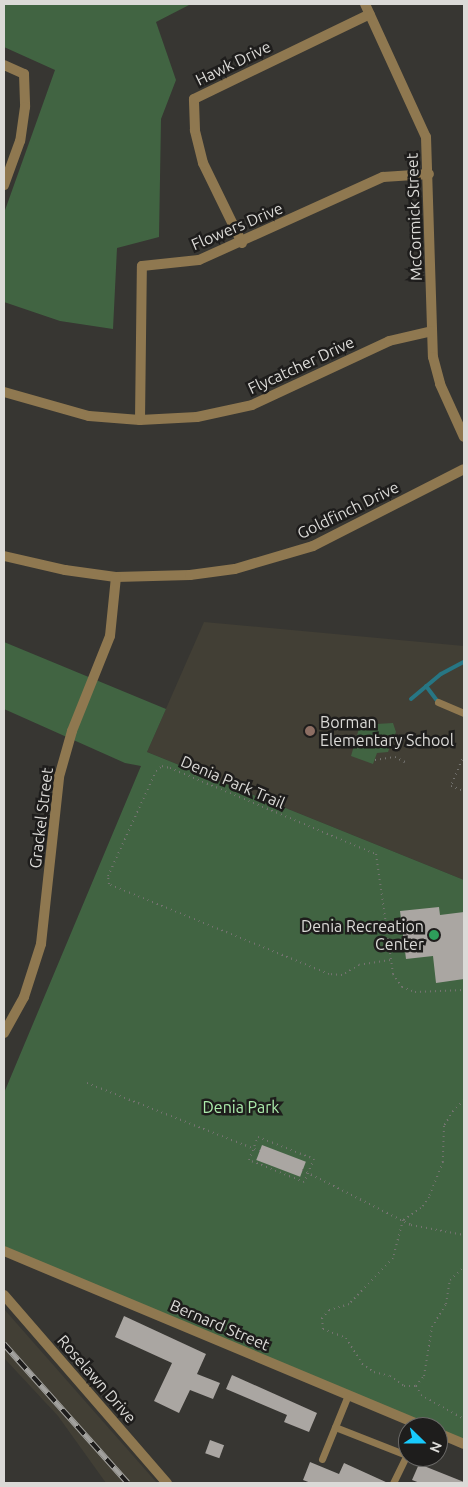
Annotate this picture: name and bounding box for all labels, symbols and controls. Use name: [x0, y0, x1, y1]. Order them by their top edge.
street label: Hawk Drive: [192, 37, 274, 89]
street label: McCormick Street: [402, 153, 426, 281]
street label: Flowers Drive: [188, 198, 286, 254]
street label: Flycatcher Drive: [245, 332, 357, 398]
street label: Goldfinch Drive: [294, 477, 402, 543]
place label: Borman Elementary School: [320, 712, 454, 750]
marker: Borman Elementary School: [304, 725, 316, 737]
street label: Denia Park Trail: [178, 751, 288, 813]
street label: Grackel Street: [25, 766, 57, 870]
place label: Denia Recreation Center: [301, 916, 424, 954]
marker: Denia Recreation Center: [428, 929, 440, 941]
park label: Denia Park: [203, 1097, 279, 1117]
street label: Bernard Street: [167, 1295, 273, 1355]
street label: Roselawn Drive: [53, 1331, 141, 1427]
north arrow: [398, 1417, 448, 1467]
text: N: [427, 1439, 445, 1455]

